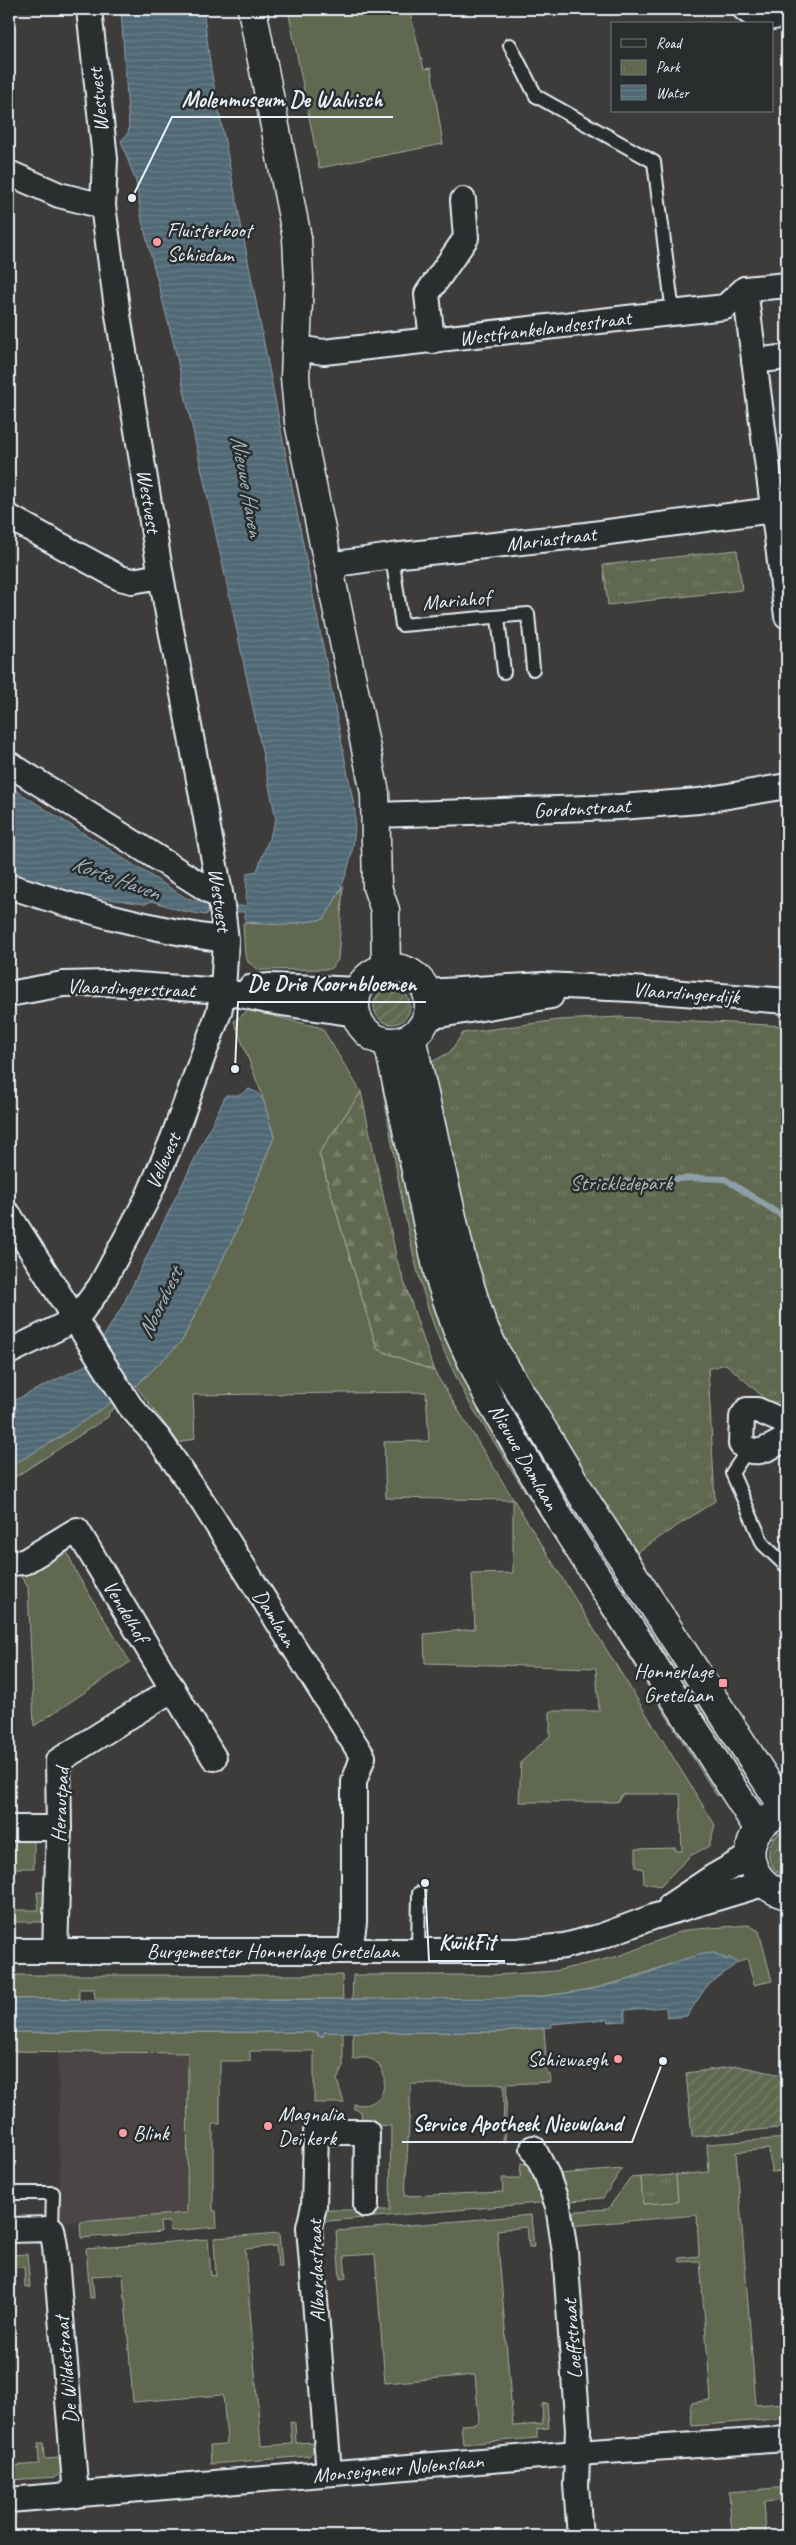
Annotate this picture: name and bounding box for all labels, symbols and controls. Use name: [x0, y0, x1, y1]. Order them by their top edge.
legend: [611, 22, 774, 112]
text: Road: [656, 34, 683, 53]
text: Park: [656, 58, 681, 77]
street label: Westvest: [82, 65, 114, 133]
callout: Molenmuseum De Walvisch: [172, 80, 393, 117]
text: Water: [656, 84, 690, 103]
text: Molenmuseum De Walvisch: [182, 86, 383, 114]
place label: Fluisterboot Schiedam: [167, 217, 255, 267]
marker: Fluisterboot Schiedam: [151, 236, 163, 248]
street label: Westfrankelandsestraat: [457, 304, 635, 351]
water label: Nieuwe Haven: [224, 433, 270, 541]
street label: Westvest: [131, 467, 167, 537]
street label: Mariastraat: [504, 520, 600, 557]
street label: Mariahof: [421, 584, 496, 616]
street label: Gordonstraat: [533, 792, 633, 824]
water label: Korte Haven: [68, 849, 166, 907]
street label: Westvest: [203, 866, 238, 936]
callout: De Drie Koornbloemen: [238, 965, 426, 1002]
text: De Drie Koornbloemen: [248, 970, 418, 998]
street label: Vlaardingerstraat: [67, 973, 198, 1003]
street label: Vlaardingerdijk: [632, 976, 741, 1010]
street label: Vellevest: [140, 1127, 187, 1193]
park label: Strickledepark: [570, 1170, 674, 1196]
water label: Noordvest: [131, 1259, 191, 1343]
street label: Nieuwe Damlaan: [483, 1399, 565, 1515]
street label: Vendelhof: [97, 1575, 157, 1650]
street label: Damlaan: [247, 1584, 304, 1653]
place label: Honnerlage Gretelaan: [634, 1658, 715, 1708]
marker: Honnerlage Gretelaan: [717, 1677, 729, 1689]
street label: Herautpad: [45, 1763, 75, 1843]
callout: KwikFit: [429, 1924, 505, 1961]
text: KwikFit: [439, 1929, 499, 1957]
street label: Burgemeester Honnerlage Gretelaan: [147, 1938, 401, 1964]
place label: Schiewaegh: [527, 2046, 609, 2072]
marker: Schiewaegh: [612, 2053, 624, 2065]
place label: Magnalia Deï kerk: [278, 2101, 346, 2151]
callout: Service Apotheek Nieuwland: [402, 2105, 632, 2142]
text: Service Apotheek Nieuwland: [412, 2110, 626, 2138]
place label: Blink: [133, 2120, 170, 2146]
marker: Magnalia Deï kerk: [262, 2120, 274, 2132]
marker: Blink: [117, 2127, 129, 2139]
street label: Albardastraat: [301, 2217, 331, 2323]
street label: Loeffstraat: [556, 2296, 588, 2380]
street label: De Wildestraat: [48, 2312, 84, 2425]
street label: Monseigneur Nolenslaan: [312, 2448, 485, 2488]

